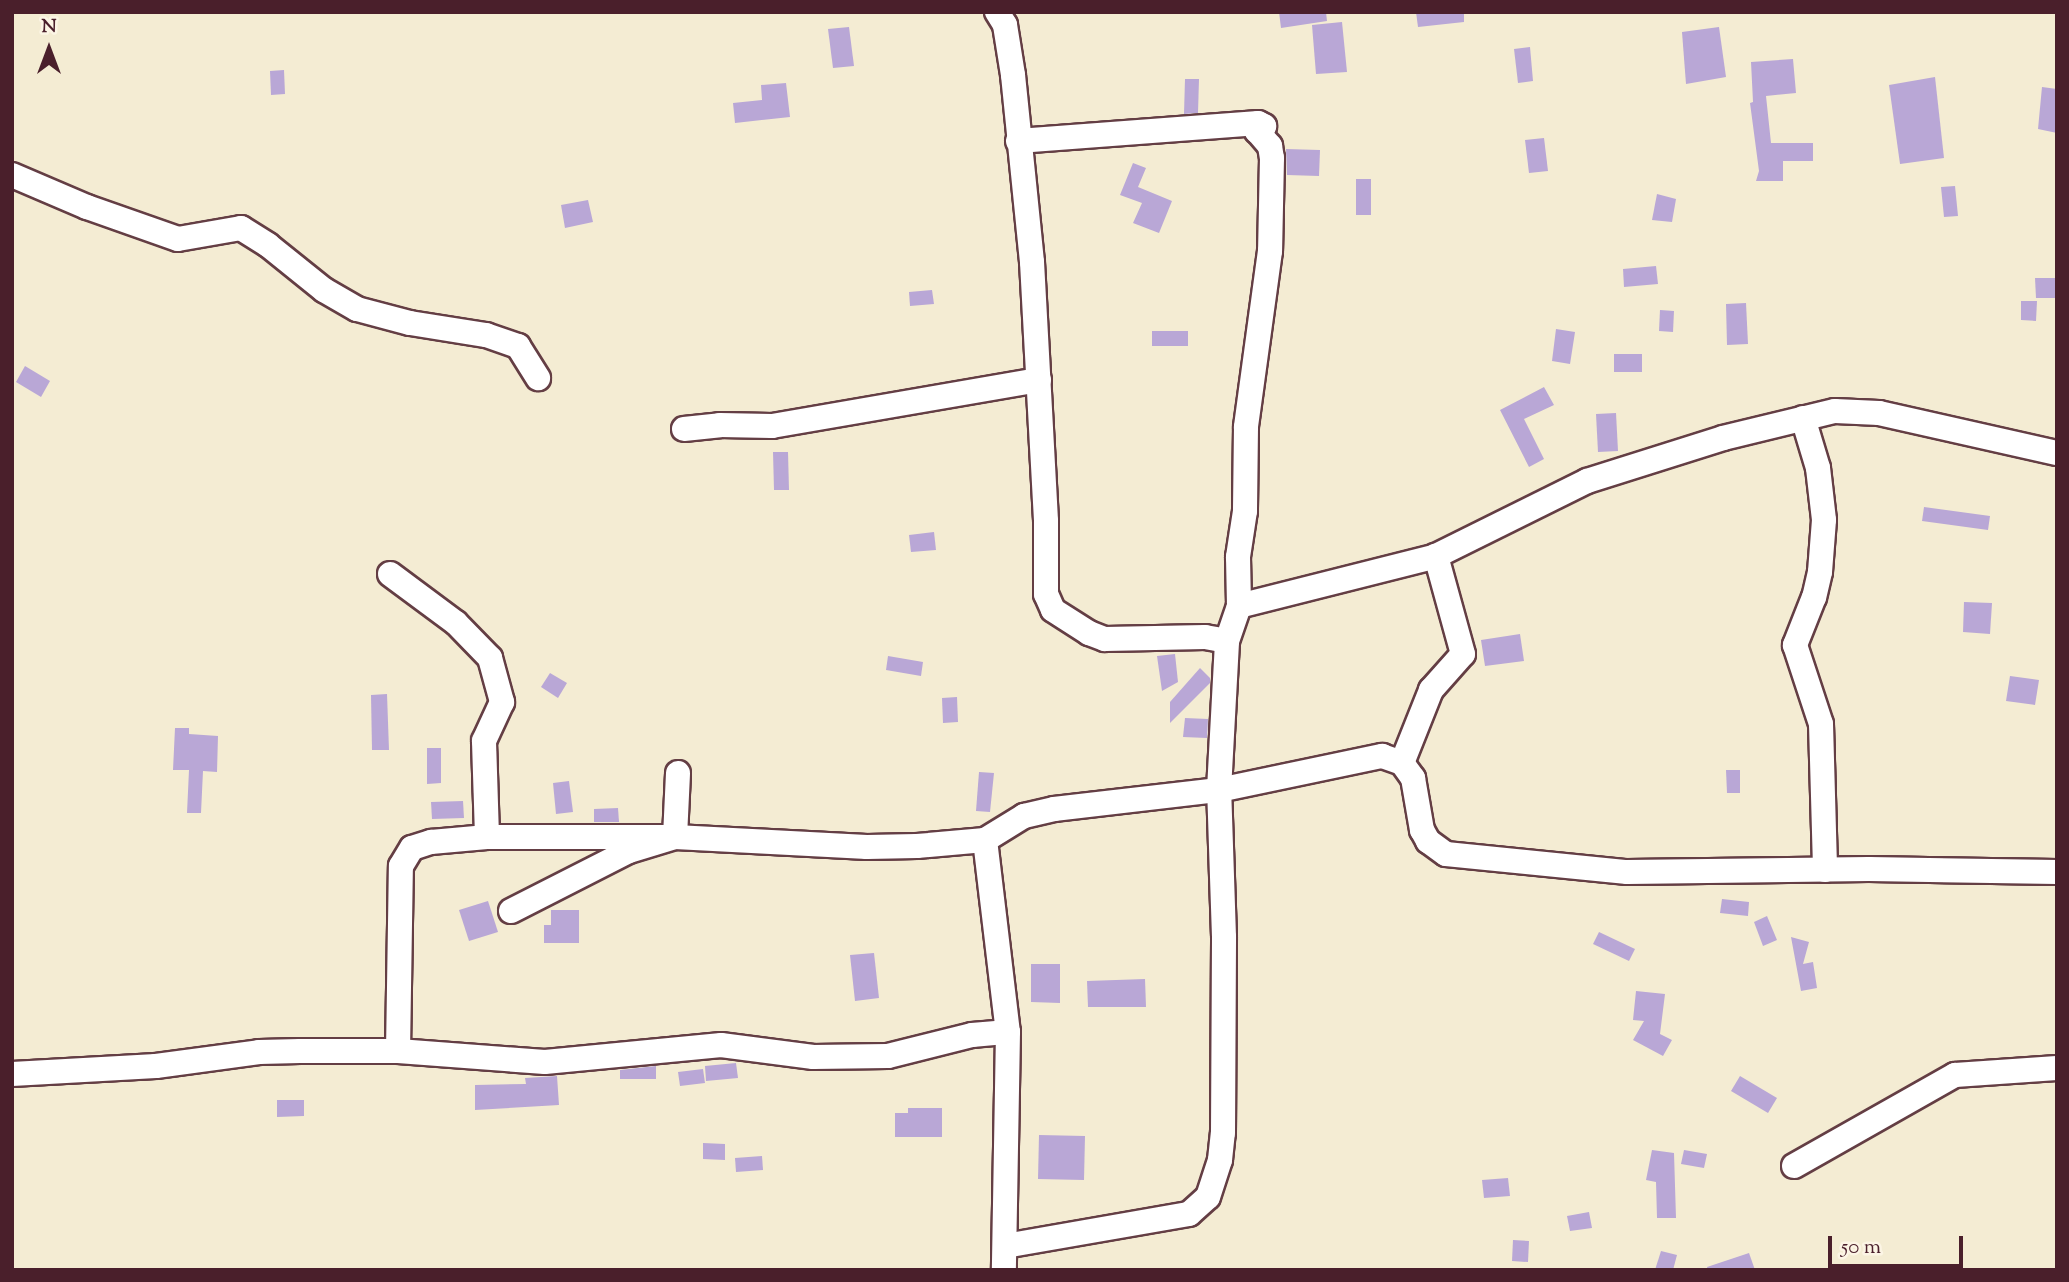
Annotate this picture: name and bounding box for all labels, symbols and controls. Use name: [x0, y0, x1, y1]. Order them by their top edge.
north arrow: [14, 14, 84, 84]
text: N: [41, 14, 57, 41]
scale bar: [1831, 1222, 1966, 1266]
text: 50 m: [1841, 1233, 1881, 1263]

